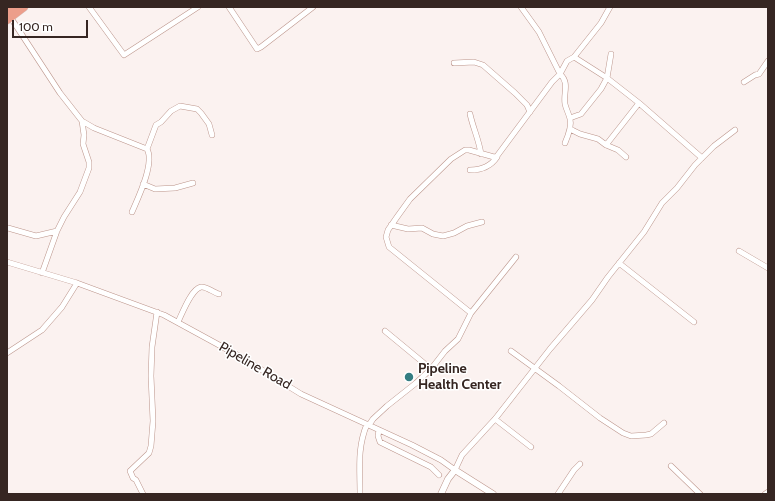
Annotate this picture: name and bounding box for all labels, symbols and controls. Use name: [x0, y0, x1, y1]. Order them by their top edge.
scale bar: [14, 12, 90, 38]
text: 100 m: [19, 19, 53, 34]
street label: Pipeline Road: [216, 339, 294, 393]
place label: Pipeline Health Center: [418, 361, 501, 394]
marker: Pipeline Health Center: [403, 371, 415, 383]

